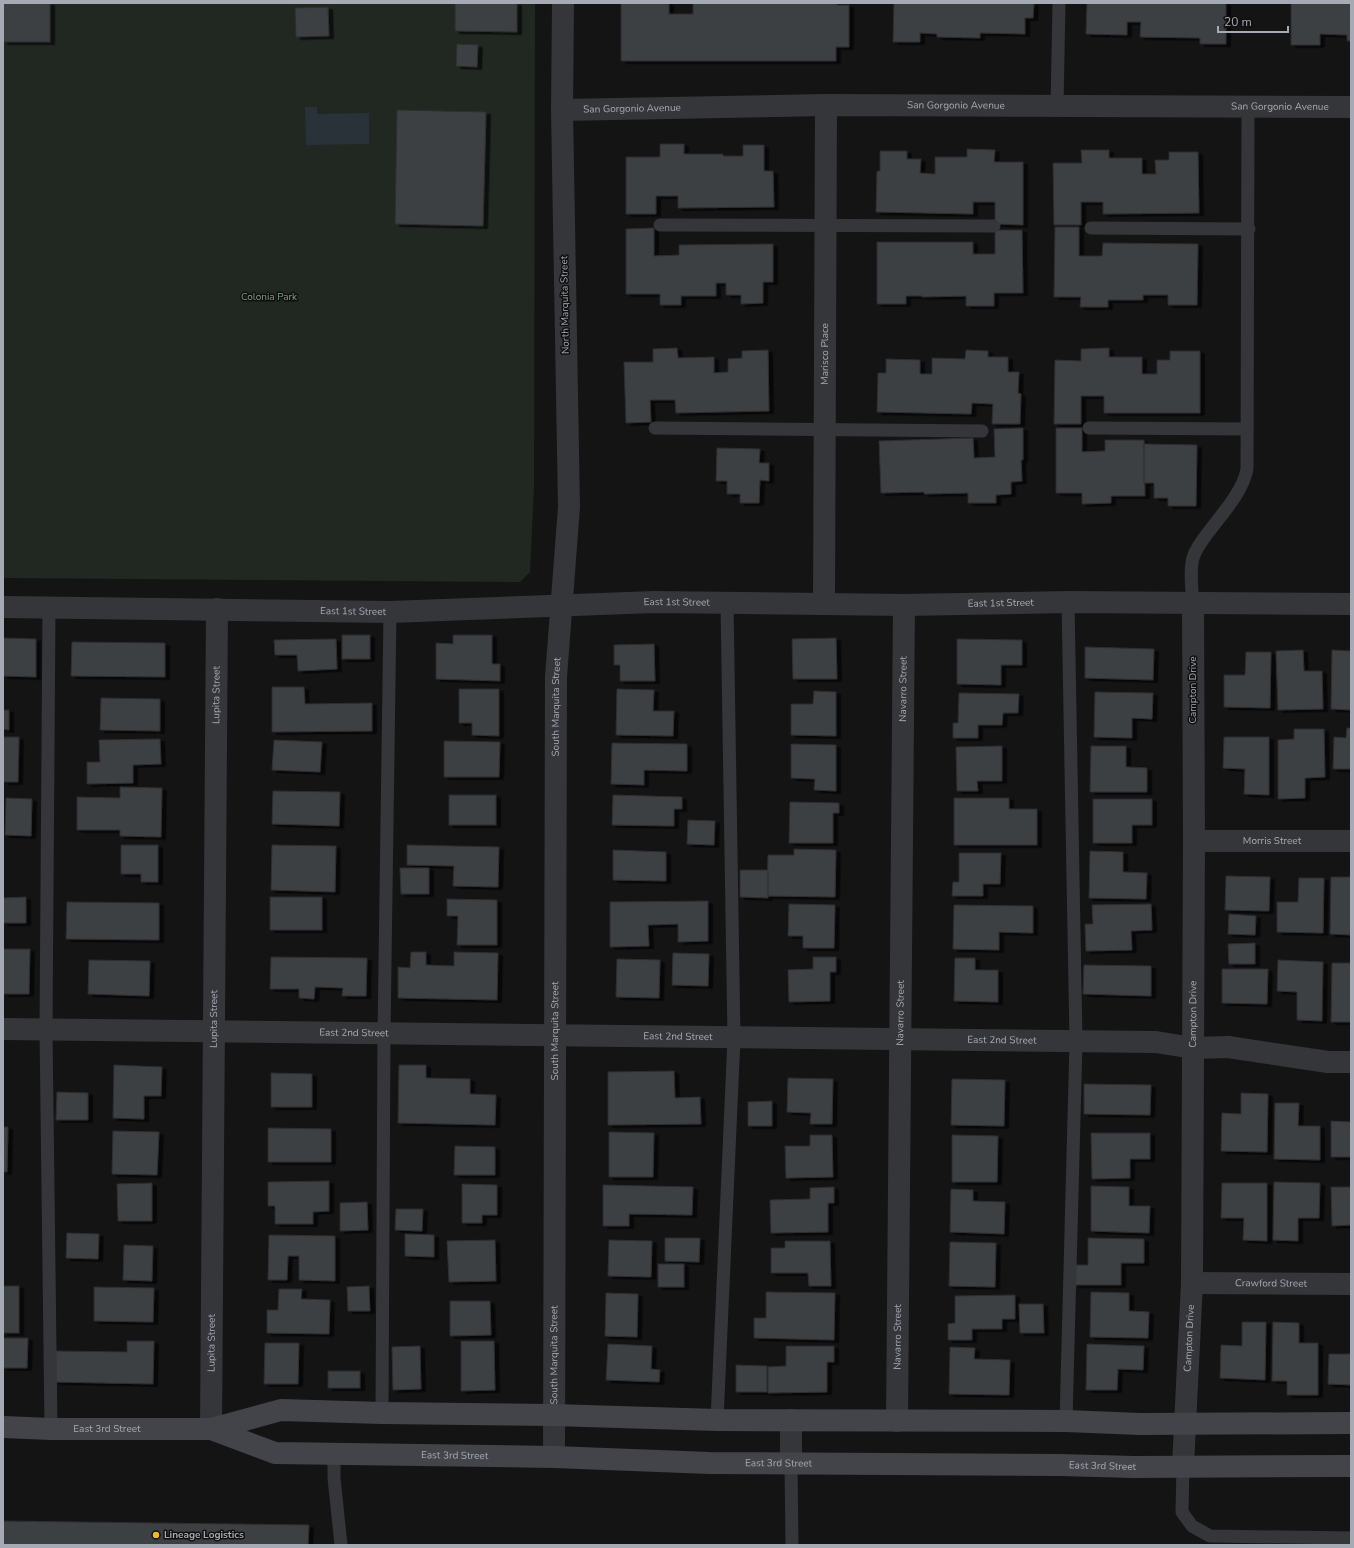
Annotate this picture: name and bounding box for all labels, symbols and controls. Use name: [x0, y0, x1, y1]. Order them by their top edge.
scale bar: [1218, 8, 1288, 34]
text: 20 m: [1224, 14, 1252, 30]
street label: San Gorgonio Avenue: [907, 98, 1005, 113]
street label: San Gorgonio Avenue: [1231, 100, 1329, 114]
street label: San Gorgonio Avenue: [583, 101, 681, 117]
street label: North Marquita Street: [557, 255, 573, 354]
park label: Colonia Park: [241, 290, 298, 304]
street label: Marisco Place: [818, 323, 832, 385]
street label: East 1st Street: [643, 595, 710, 610]
street label: East 1st Street: [968, 596, 1034, 611]
street label: East 1st Street: [320, 604, 387, 619]
street label: Navarro Street: [896, 656, 911, 722]
street label: Campton Drive: [1186, 656, 1200, 724]
street label: South Marquita Street: [549, 657, 565, 757]
street label: Lupita Street: [209, 666, 224, 724]
street label: Morris Street: [1243, 834, 1302, 848]
street label: Navarro Street: [893, 980, 908, 1046]
street label: South Marquita Street: [548, 981, 562, 1081]
street label: Campton Drive: [1186, 981, 1200, 1048]
street label: Lupita Street: [207, 990, 221, 1048]
street label: East 2nd Street: [319, 1026, 389, 1040]
street label: East 2nd Street: [643, 1029, 713, 1044]
street label: East 2nd Street: [967, 1033, 1037, 1048]
street label: Crawford Street: [1235, 1276, 1308, 1291]
street label: Navarro Street: [890, 1304, 905, 1370]
street label: Campton Drive: [1181, 1304, 1198, 1372]
street label: South Marquita Street: [547, 1305, 561, 1405]
street label: Lupita Street: [204, 1314, 219, 1372]
street label: East 3rd Street: [73, 1422, 141, 1436]
street label: East 3rd Street: [421, 1448, 489, 1463]
street label: East 3rd Street: [745, 1456, 813, 1471]
street label: East 3rd Street: [1069, 1458, 1137, 1474]
place label: Lineage Logistics: [164, 1528, 244, 1542]
marker: Lineage Logistics: [151, 1530, 161, 1540]

